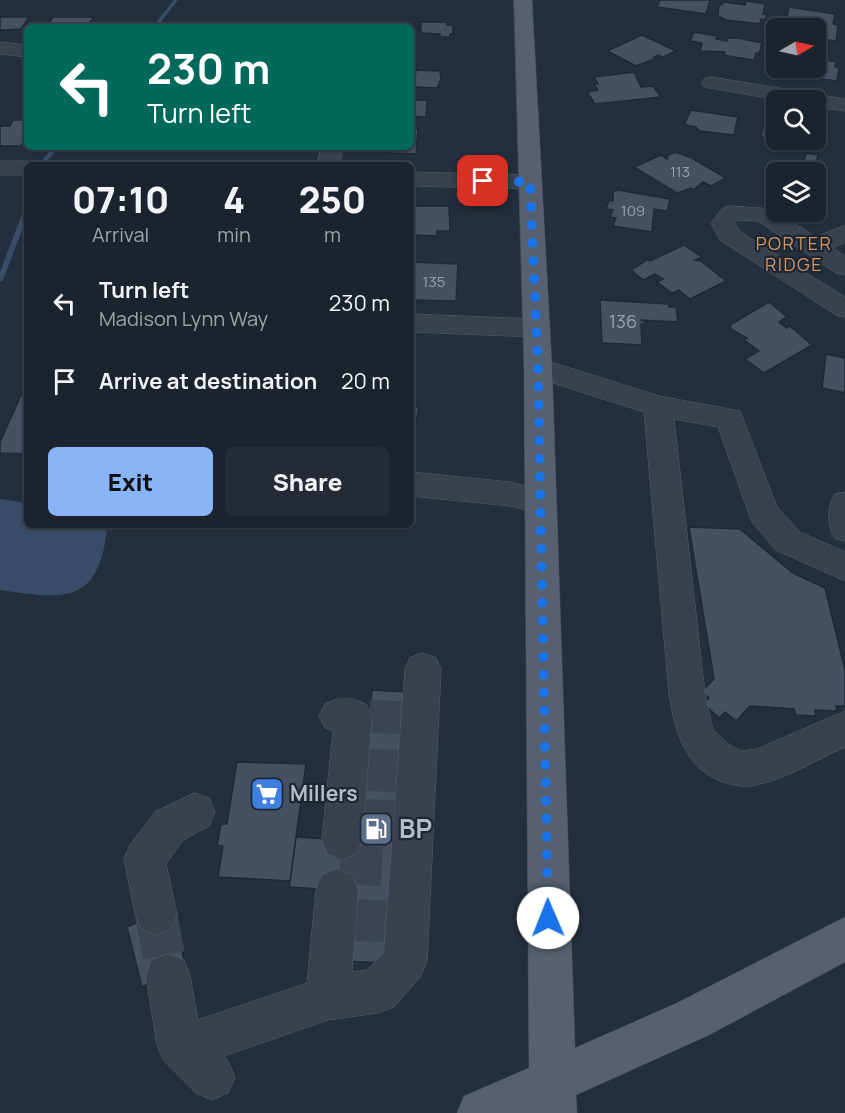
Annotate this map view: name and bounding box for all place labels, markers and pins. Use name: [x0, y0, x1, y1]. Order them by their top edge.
pin: [457, 155, 508, 206]
supermarket icon: Millers: [249, 776, 285, 812]
place label: Millers: [290, 779, 358, 807]
place label: BP: [399, 810, 432, 846]
fuel station icon: BP: [358, 811, 394, 847]

